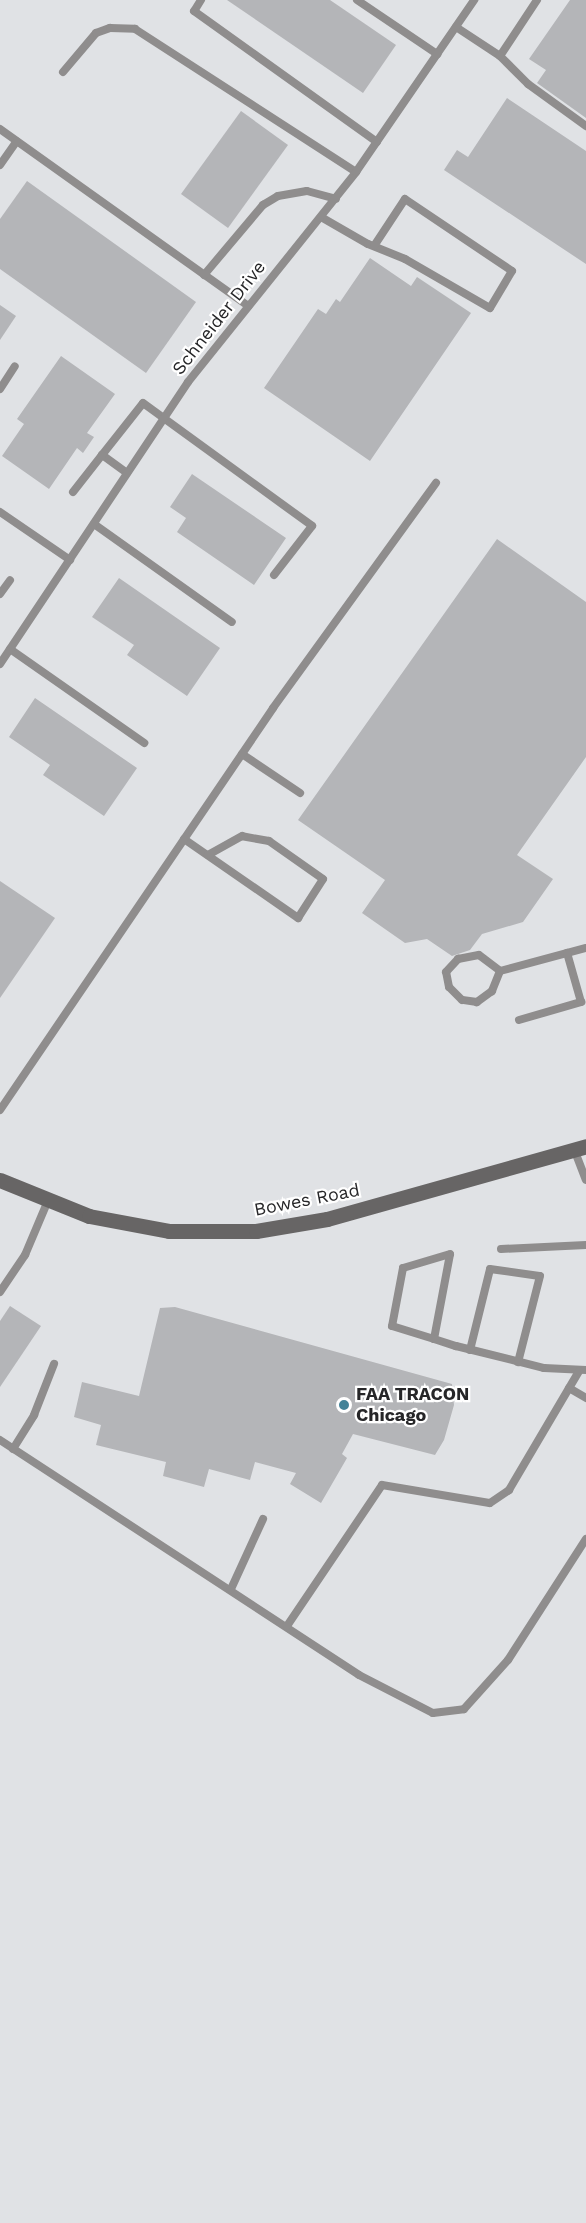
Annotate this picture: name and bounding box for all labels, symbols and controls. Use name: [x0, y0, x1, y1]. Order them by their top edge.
street label: Schneider Drive: [168, 257, 270, 379]
street label: Bowes Road: [252, 1179, 362, 1221]
place label: FAA TRACON Chicago: [356, 1384, 470, 1426]
marker: FAA TRACON Chicago: [337, 1398, 351, 1412]

